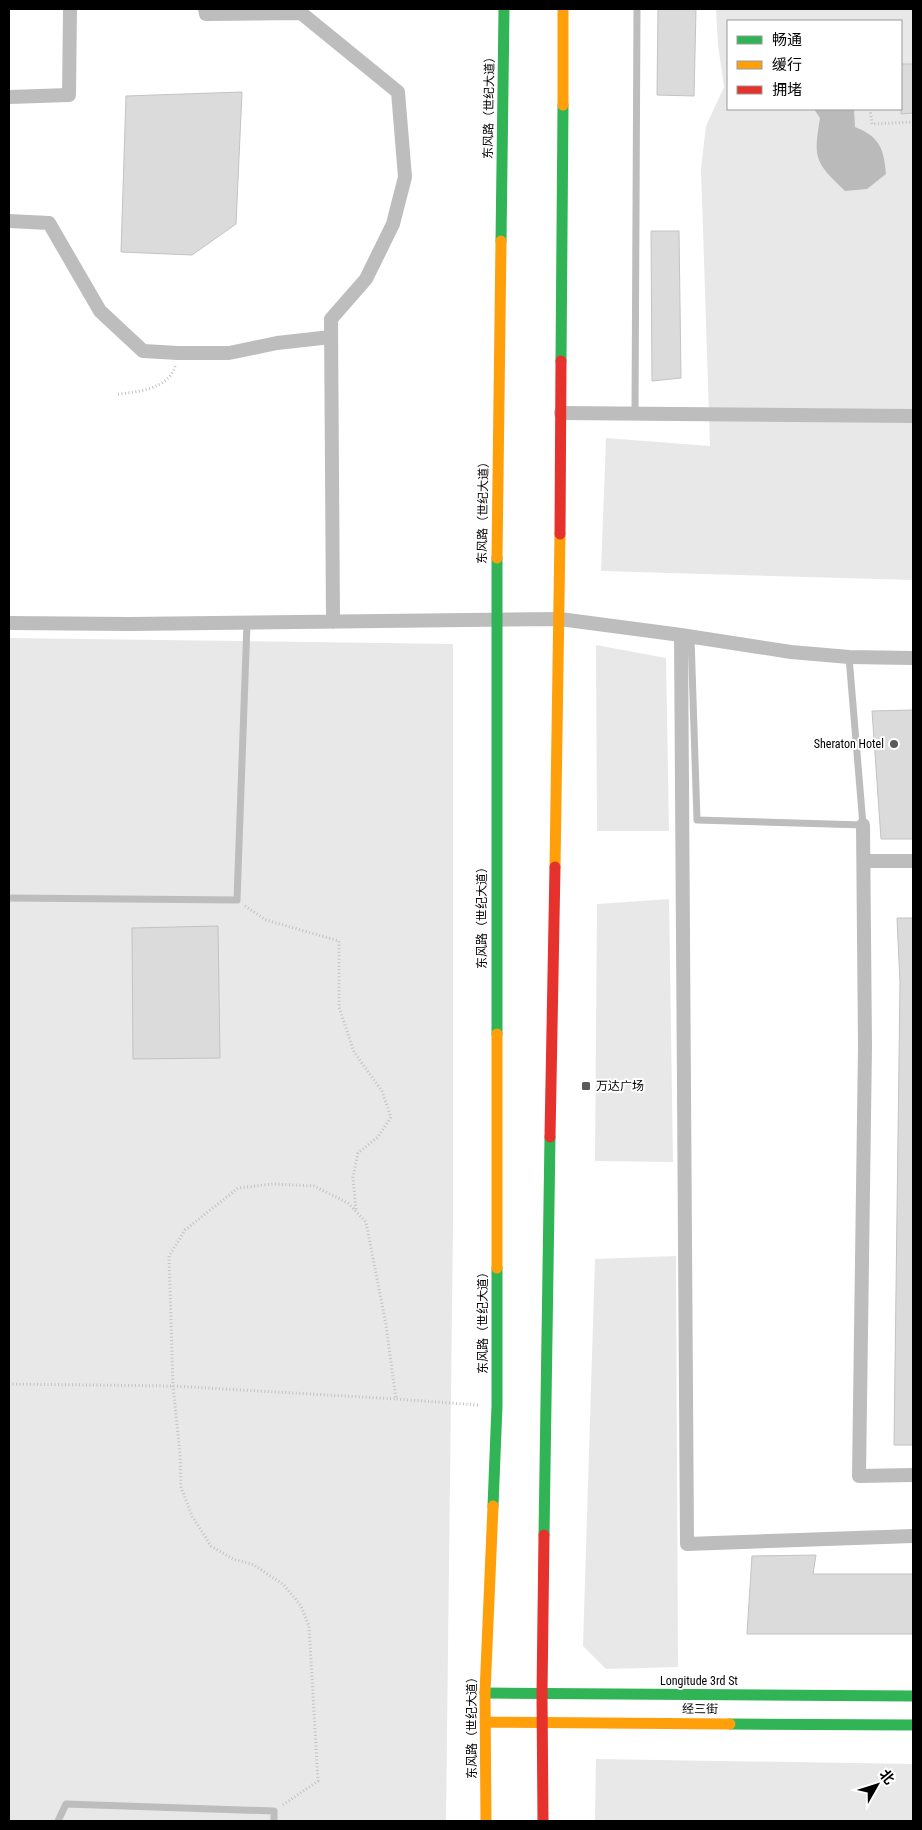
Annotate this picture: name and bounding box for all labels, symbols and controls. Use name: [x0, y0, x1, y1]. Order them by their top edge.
legend: [727, 20, 902, 110]
text: 畅通: [772, 31, 802, 49]
street label: 东风路（世纪大道）: [481, 51, 497, 159]
text: 缓行: [772, 56, 802, 74]
text: 拥堵: [772, 81, 802, 99]
street label: 东风路（世纪大道）: [475, 456, 491, 564]
place label: Sheraton Hotel: [814, 737, 884, 751]
marker: Sheraton Hotel: [888, 738, 900, 750]
street label: 东风路（世纪大道）: [475, 861, 489, 969]
place label: 万达广场: [596, 1079, 644, 1093]
marker: 万达广场: [580, 1080, 592, 1092]
street label: 东风路（世纪大道）: [476, 1266, 490, 1374]
street label: 东风路（世纪大道）: [465, 1671, 479, 1779]
street label: Longitude 3rd St: [660, 1674, 738, 1688]
street label: 经三街: [682, 1702, 718, 1716]
north arrow: [852, 1760, 902, 1810]
text: 北: [876, 1766, 898, 1787]

